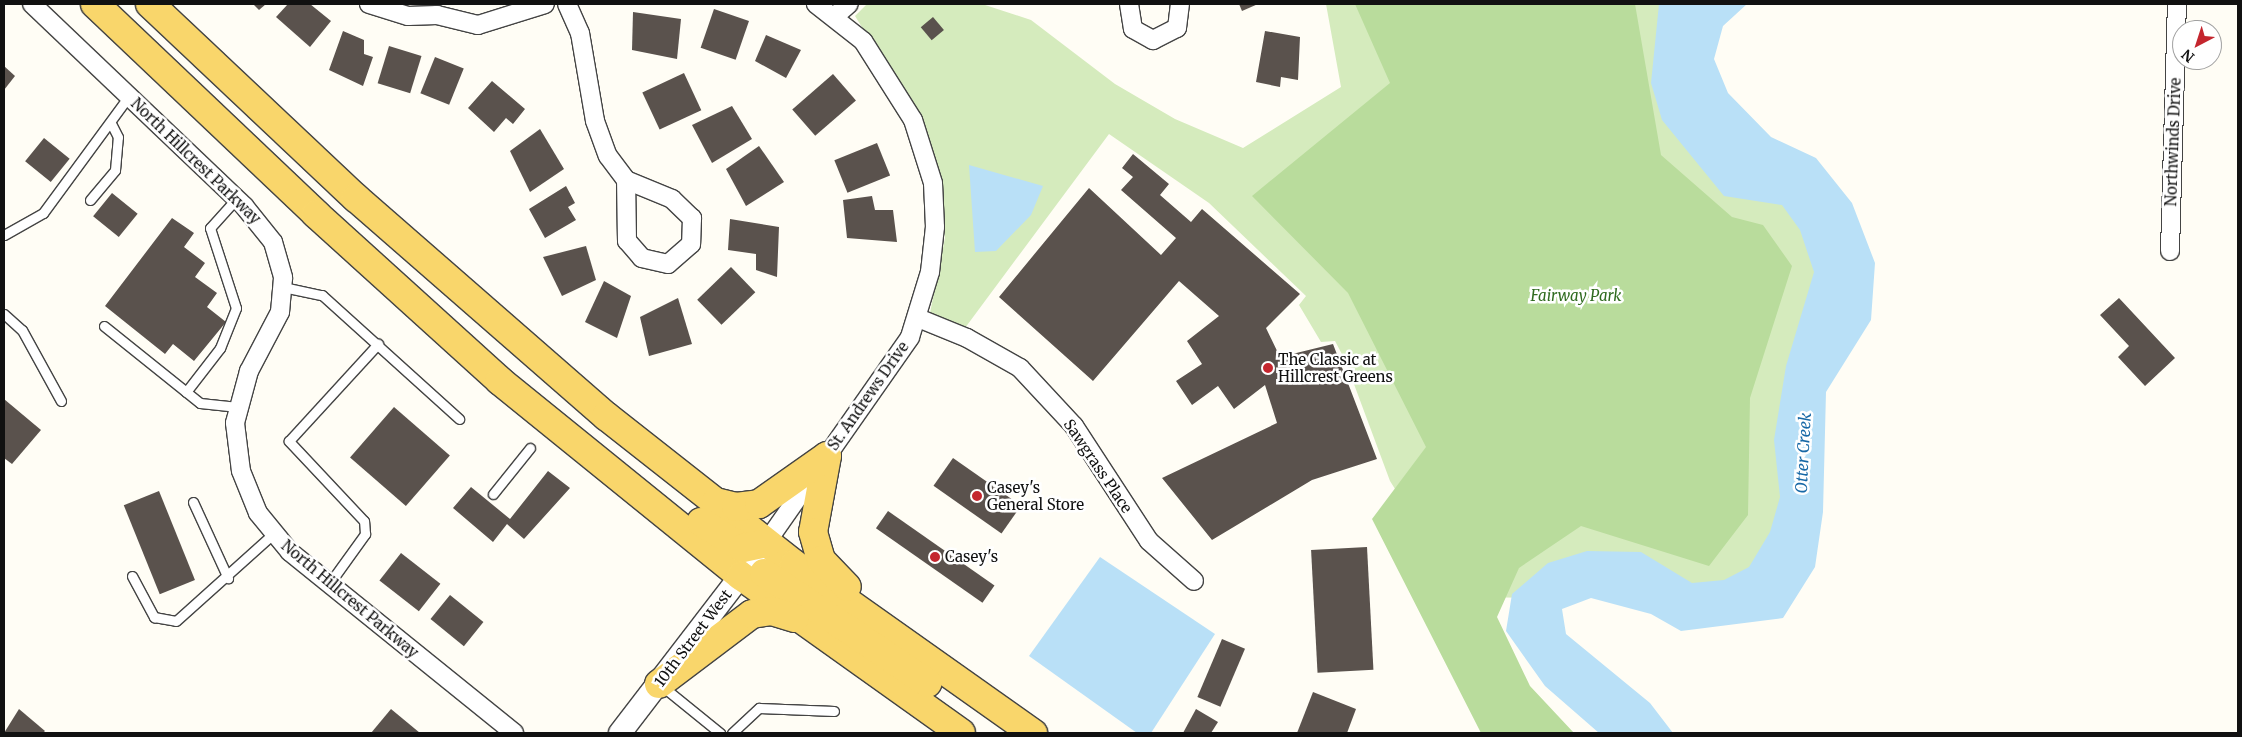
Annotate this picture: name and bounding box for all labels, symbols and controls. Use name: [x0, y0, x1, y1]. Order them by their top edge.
north arrow: [2172, 20, 2222, 70]
text: N: [2178, 45, 2198, 66]
street label: Northwinds Drive: [2162, 77, 2184, 207]
street label: North Hillcrest Parkway: [127, 94, 265, 228]
park label: Fairway Park: [1530, 287, 1622, 305]
street label: St. Andrews Drive: [824, 338, 912, 454]
place label: The Classic at Hillcrest Greens: [1278, 350, 1393, 385]
marker: The Classic at Hillcrest Greens: [1262, 362, 1274, 374]
water label: Otter Creek: [1791, 412, 1815, 494]
street label: Sawgrass Place: [1060, 416, 1136, 516]
place label: Casey's General Store: [987, 478, 1084, 513]
marker: Casey's General Store: [971, 490, 983, 502]
street label: North Hillcrest Parkway: [278, 536, 422, 662]
place label: Casey's: [945, 548, 998, 566]
marker: Casey's: [929, 551, 941, 563]
street label: 10th Street West: [651, 586, 735, 690]

